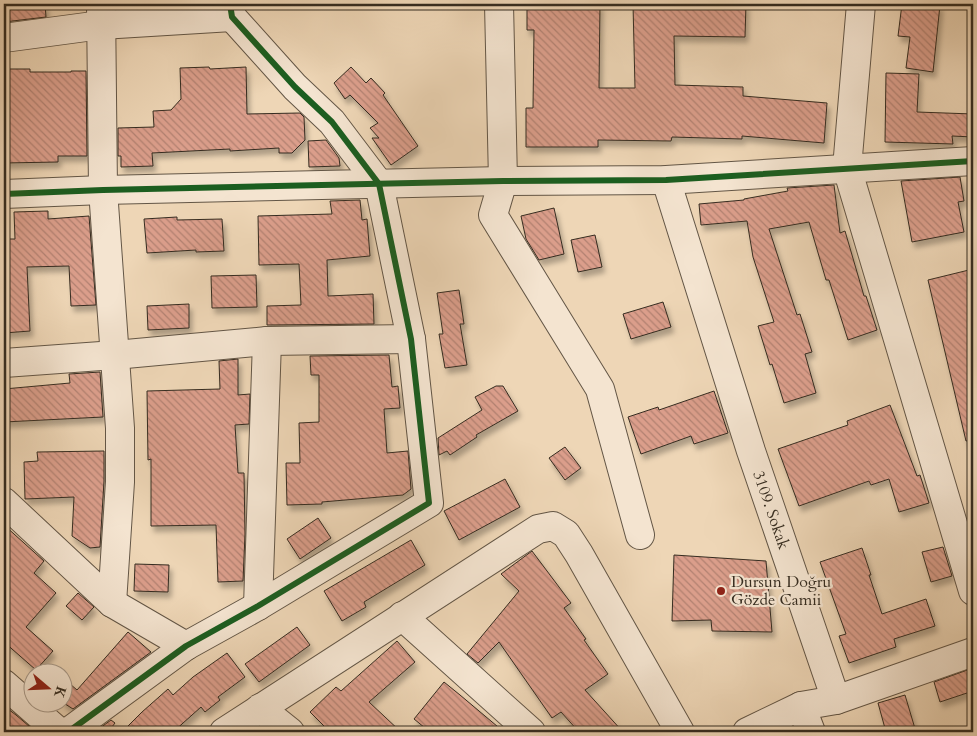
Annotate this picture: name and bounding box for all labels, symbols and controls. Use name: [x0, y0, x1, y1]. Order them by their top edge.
street label: 3109. Sokak: [747, 468, 795, 553]
place label: Dursun Doğru Gözde Camii: [731, 571, 832, 611]
marker: Dursun Doğru Gözde Camii: [715, 585, 727, 597]
north arrow: [22, 664, 72, 714]
text: K: [49, 684, 71, 701]

